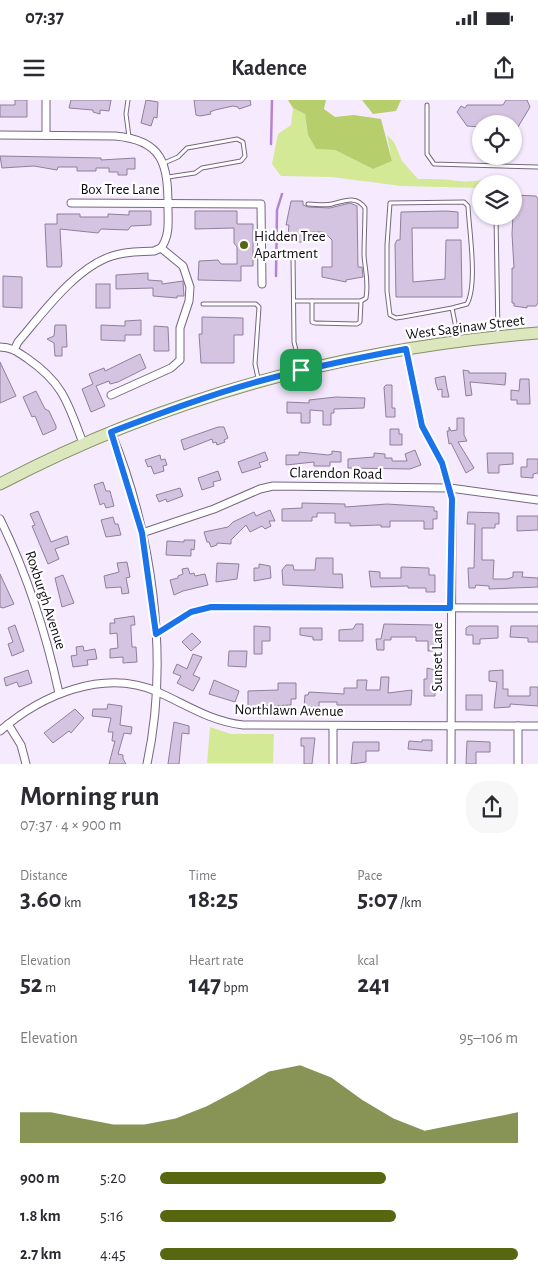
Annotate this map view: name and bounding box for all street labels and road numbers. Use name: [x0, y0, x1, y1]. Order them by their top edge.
street label: Box Tree Lane: [80, 182, 160, 197]
street label: West Saginaw Street: [405, 313, 525, 342]
street label: Clarendon Road: [289, 465, 383, 482]
street label: Roxburgh Avenue: [23, 549, 69, 651]
street label: Sunset Lane: [430, 622, 445, 692]
street label: Northlawn Avenue: [234, 702, 344, 719]

